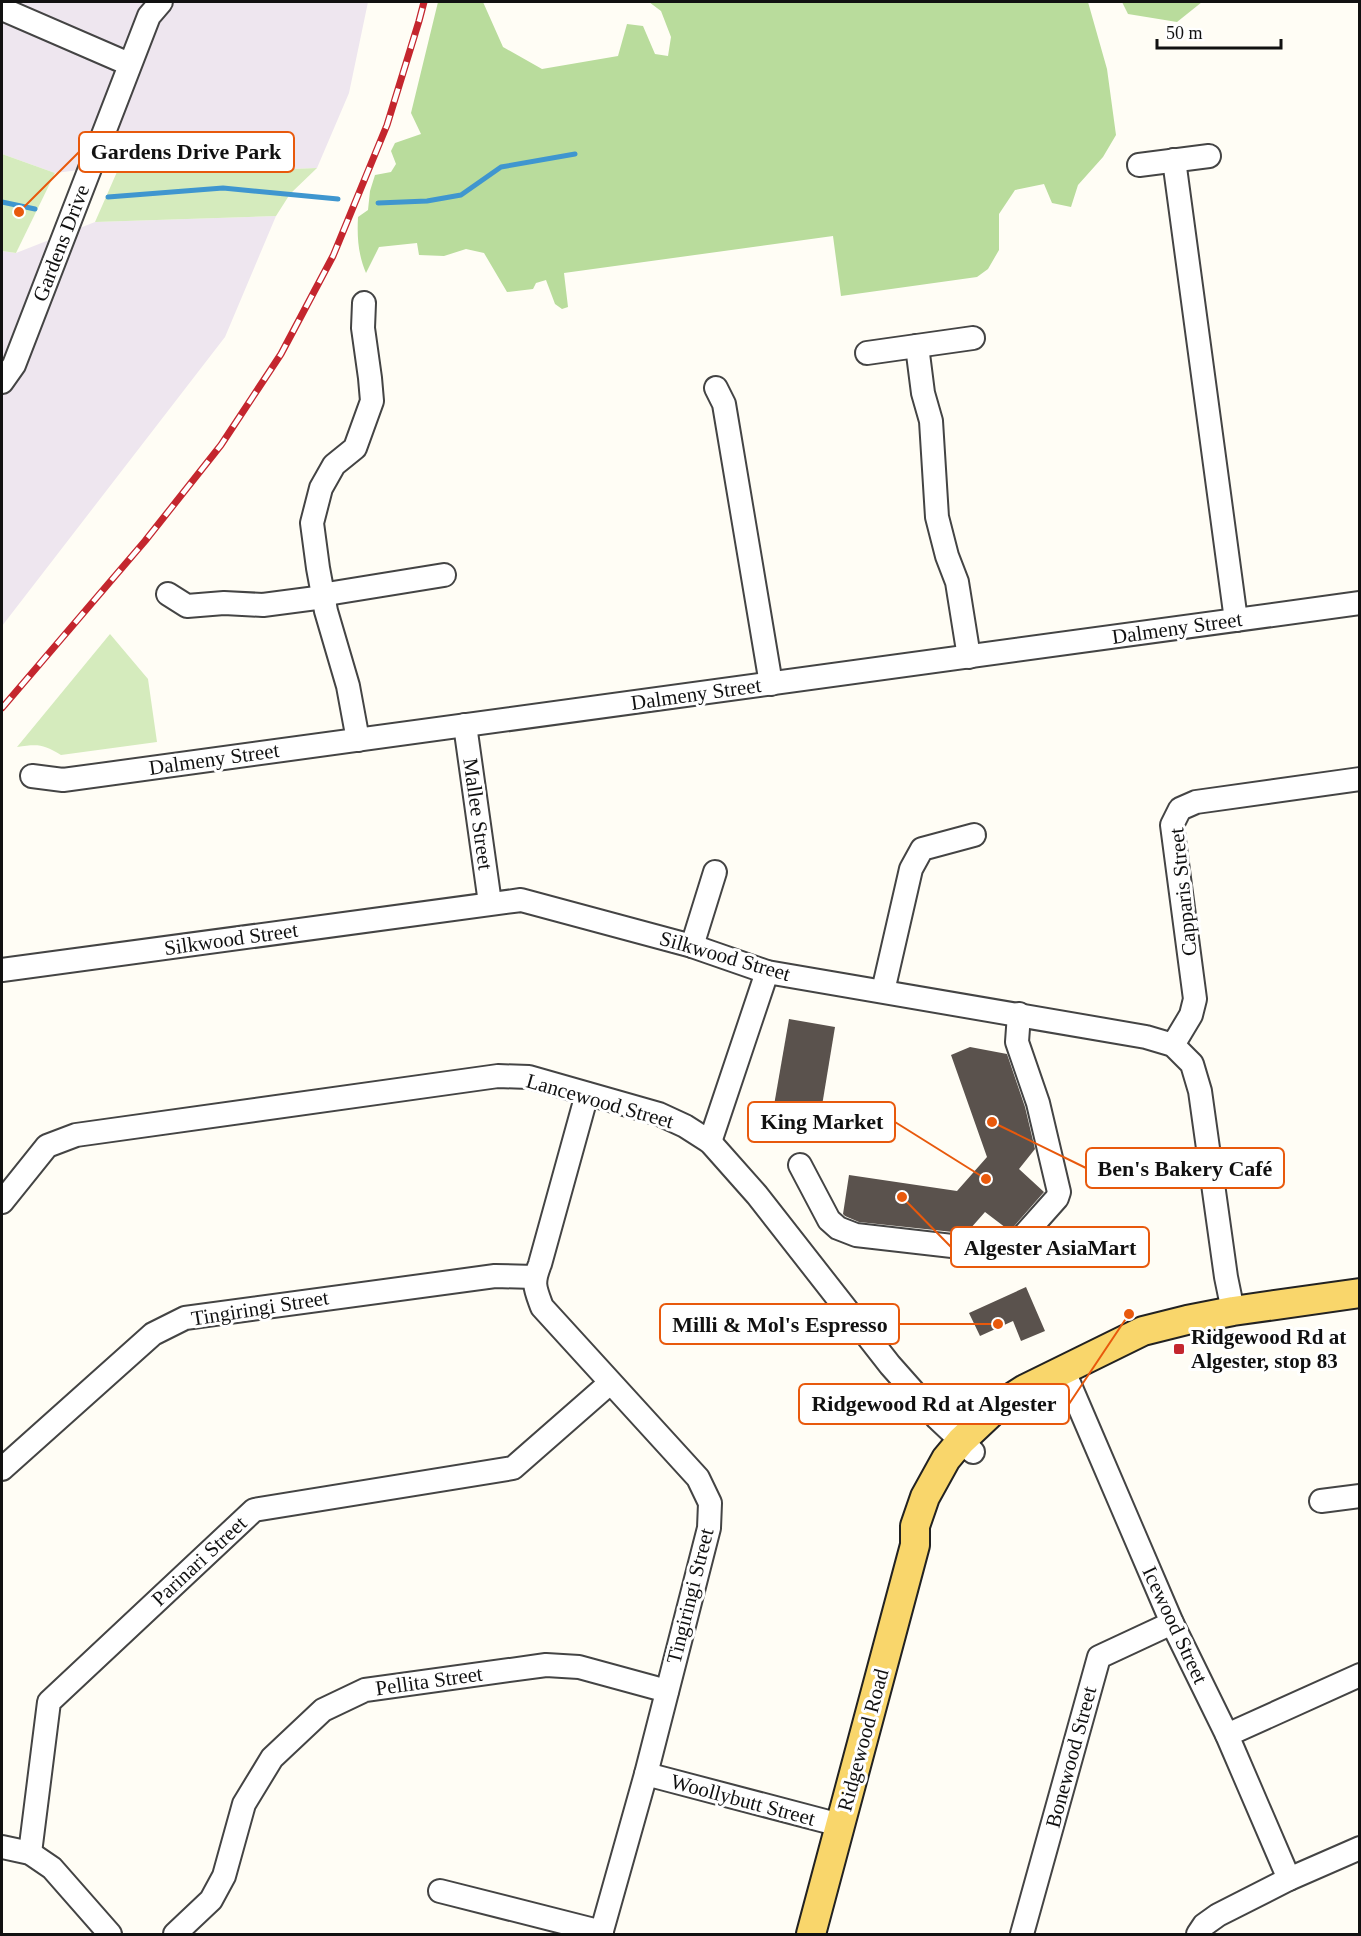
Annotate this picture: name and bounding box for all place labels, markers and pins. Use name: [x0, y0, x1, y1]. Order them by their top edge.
callout: Gardens Drive Park: [79, 132, 294, 172]
callout: King Market: [748, 1102, 895, 1142]
callout: Ben's Bakery Café: [1086, 1148, 1284, 1188]
callout: Algester AsiaMart: [951, 1227, 1149, 1267]
callout: Milli & Mol's Espresso: [660, 1304, 899, 1344]
place label: Ridgewood Rd at Algester, stop 83: [1191, 1325, 1346, 1373]
marker: Ridgewood Rd at Algester, stop 83: [1172, 1342, 1186, 1356]
callout: Ridgewood Rd at Algester: [799, 1384, 1069, 1424]

